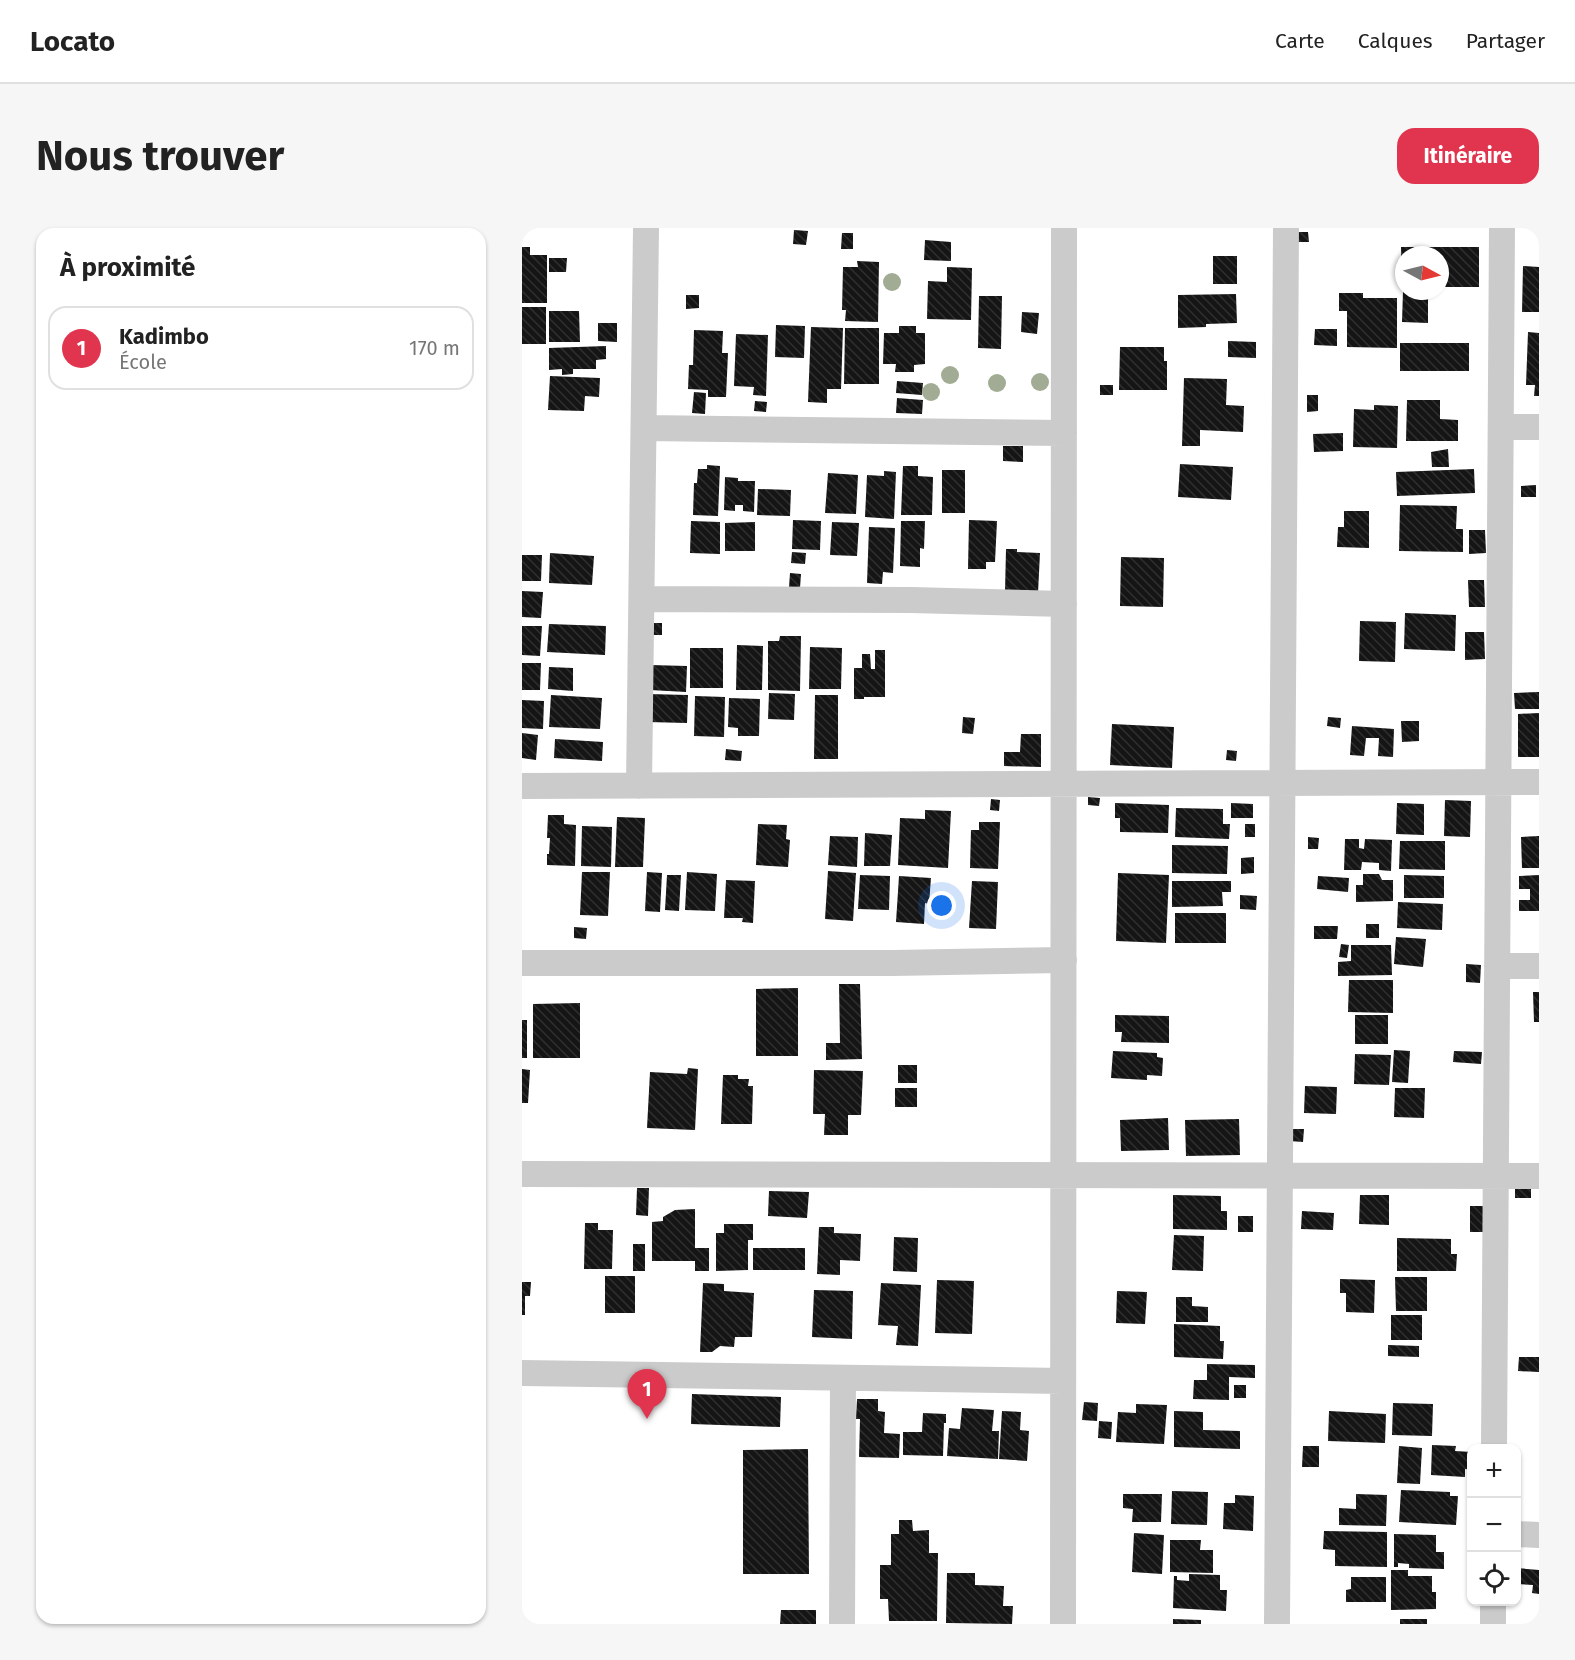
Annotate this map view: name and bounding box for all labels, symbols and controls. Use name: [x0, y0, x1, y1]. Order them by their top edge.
text: Locato: [30, 25, 115, 58]
text: Carte: [1275, 28, 1325, 54]
text: Calques: [1358, 28, 1433, 54]
text: Partager: [1466, 28, 1545, 54]
button: Itinéraire: [1397, 128, 1539, 184]
text: Nous trouver: [36, 131, 284, 181]
north arrow: [1395, 246, 1449, 300]
text: À proximité: [60, 252, 195, 283]
text: Kadimbo: [119, 323, 209, 350]
text: 1: [77, 336, 86, 360]
text: 170 m: [409, 336, 460, 360]
text: École: [119, 350, 167, 374]
your location: [927, 891, 956, 920]
pin: 1: [628, 1370, 666, 1419]
map controls: [1467, 1444, 1521, 1606]
button: +: [1467, 1444, 1521, 1498]
button: −: [1467, 1498, 1521, 1552]
button: locate: [1467, 1552, 1521, 1606]

